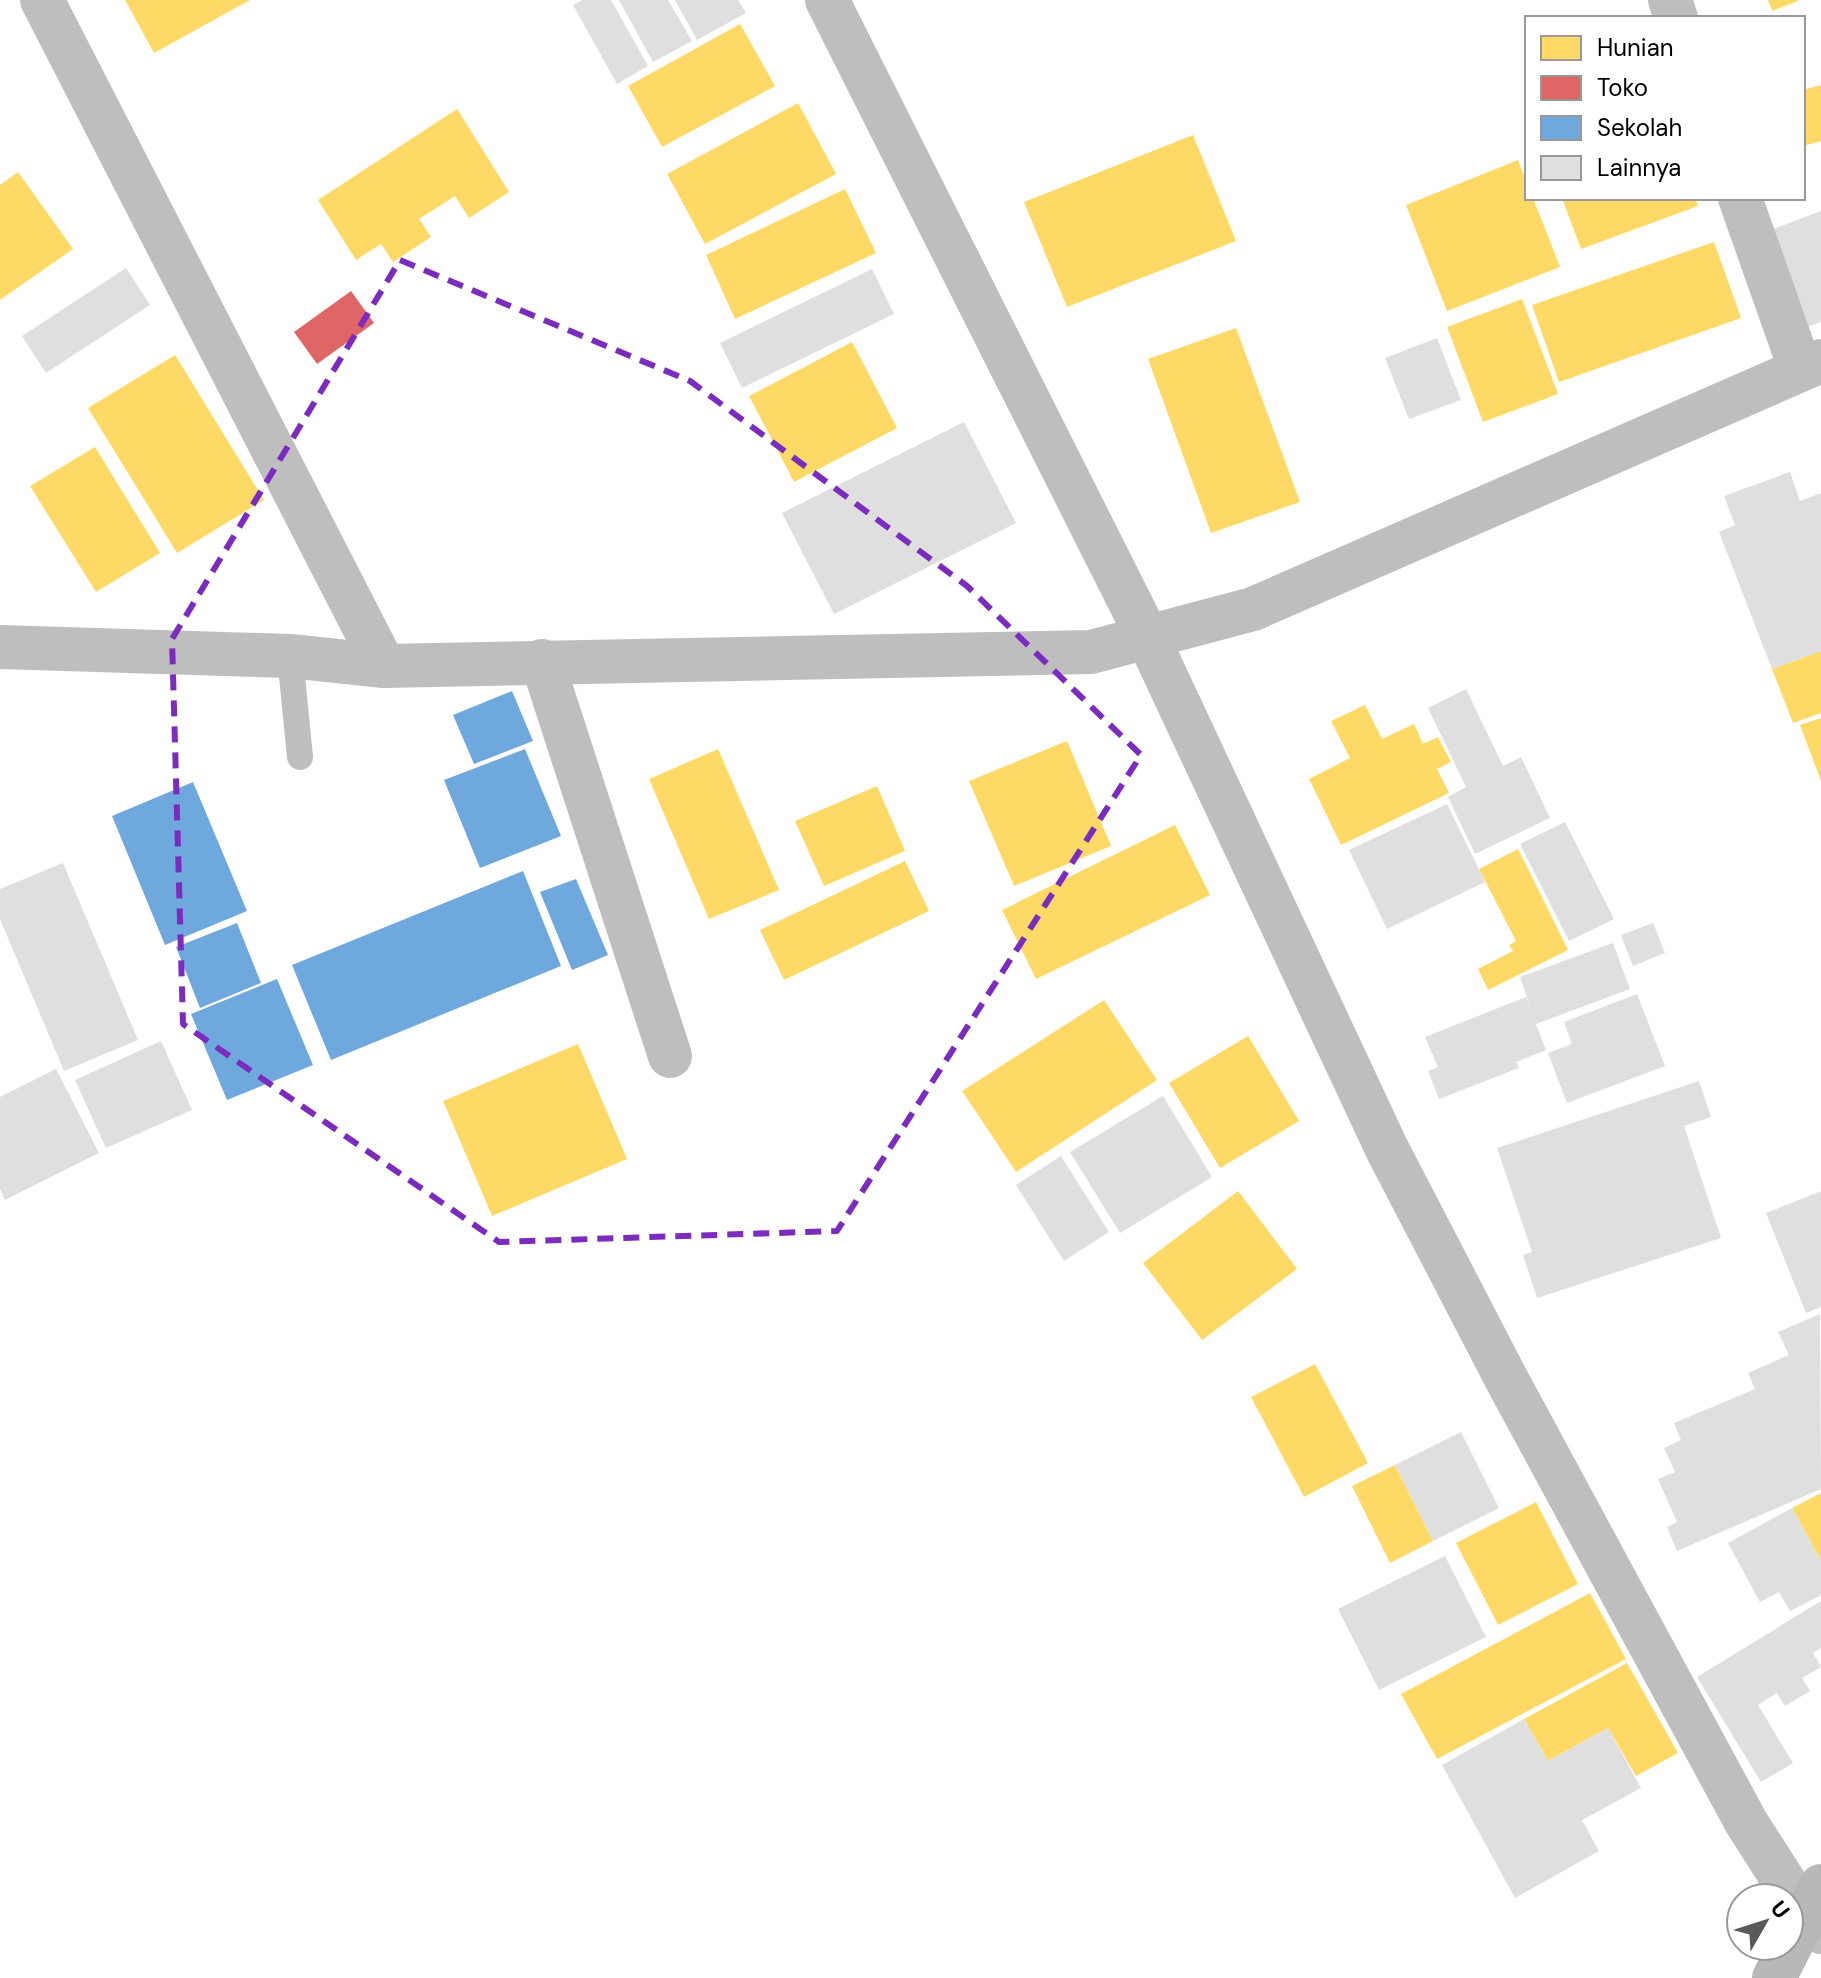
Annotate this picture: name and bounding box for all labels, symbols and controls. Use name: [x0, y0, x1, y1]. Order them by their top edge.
legend: [1525, 16, 1805, 200]
text: Hunian: [1597, 32, 1673, 63]
text: Toko: [1597, 72, 1648, 103]
text: Sekolah: [1597, 112, 1682, 143]
text: Lainnya: [1597, 152, 1681, 183]
north arrow: [1725, 1882, 1805, 1962]
text: U: [1764, 1895, 1796, 1925]

